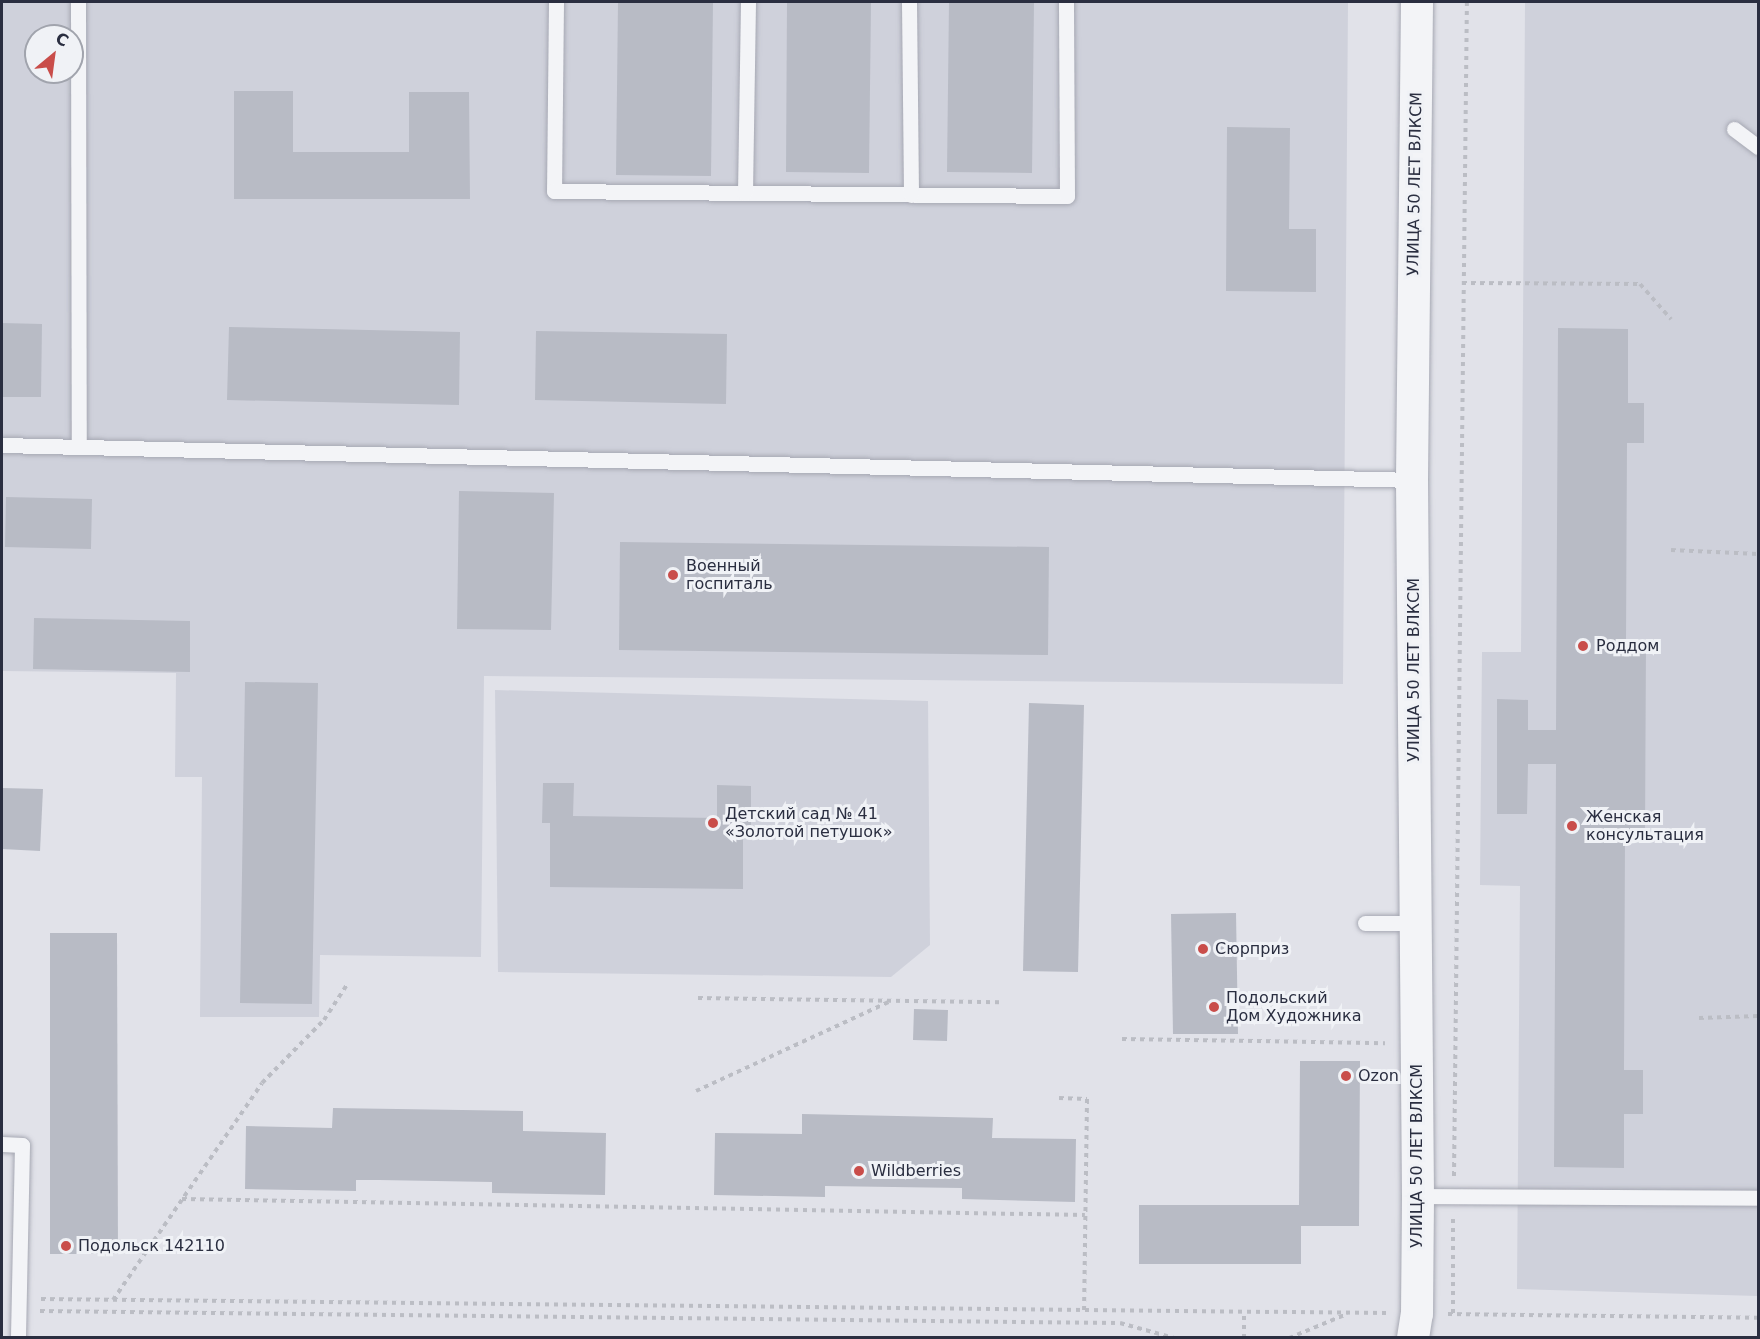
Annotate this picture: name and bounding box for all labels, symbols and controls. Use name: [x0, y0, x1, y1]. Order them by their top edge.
north arrow: [24, 24, 84, 84]
text: С: [52, 28, 72, 51]
street label: УЛИЦА 50 ЛЕТ ВЛКСМ: [1404, 92, 1426, 276]
place label: Военный госпиталь: [686, 556, 773, 594]
marker: Военный госпиталь: [664, 566, 682, 584]
street label: УЛИЦА 50 ЛЕТ ВЛКСМ: [1404, 578, 1424, 762]
place label: Роддом: [1596, 636, 1659, 656]
marker: Роддом: [1574, 637, 1592, 655]
place label: Детский сад № 41 «Золотой петушок»: [725, 804, 892, 842]
place label: Женская консультация: [1586, 807, 1704, 845]
marker: Детский сад № 41 «Золотой петушок»: [706, 816, 720, 830]
marker: Женская консультация: [1563, 817, 1581, 835]
place label: Сюрприз: [1215, 939, 1289, 959]
marker: Сюрприз: [1196, 942, 1210, 956]
place label: Подольский Дом Художника: [1226, 988, 1361, 1026]
marker: Подольский Дом Художника: [1207, 1000, 1221, 1014]
street label: УЛИЦА 50 ЛЕТ ВЛКСМ: [1407, 1064, 1427, 1248]
place label: Ozon: [1358, 1066, 1399, 1086]
marker: Ozon: [1339, 1069, 1353, 1083]
place label: Wildberries: [871, 1161, 961, 1181]
marker: Wildberries: [852, 1164, 866, 1178]
place label: Подольск 142110: [78, 1236, 225, 1256]
marker: Подольск 142110: [59, 1239, 73, 1253]

